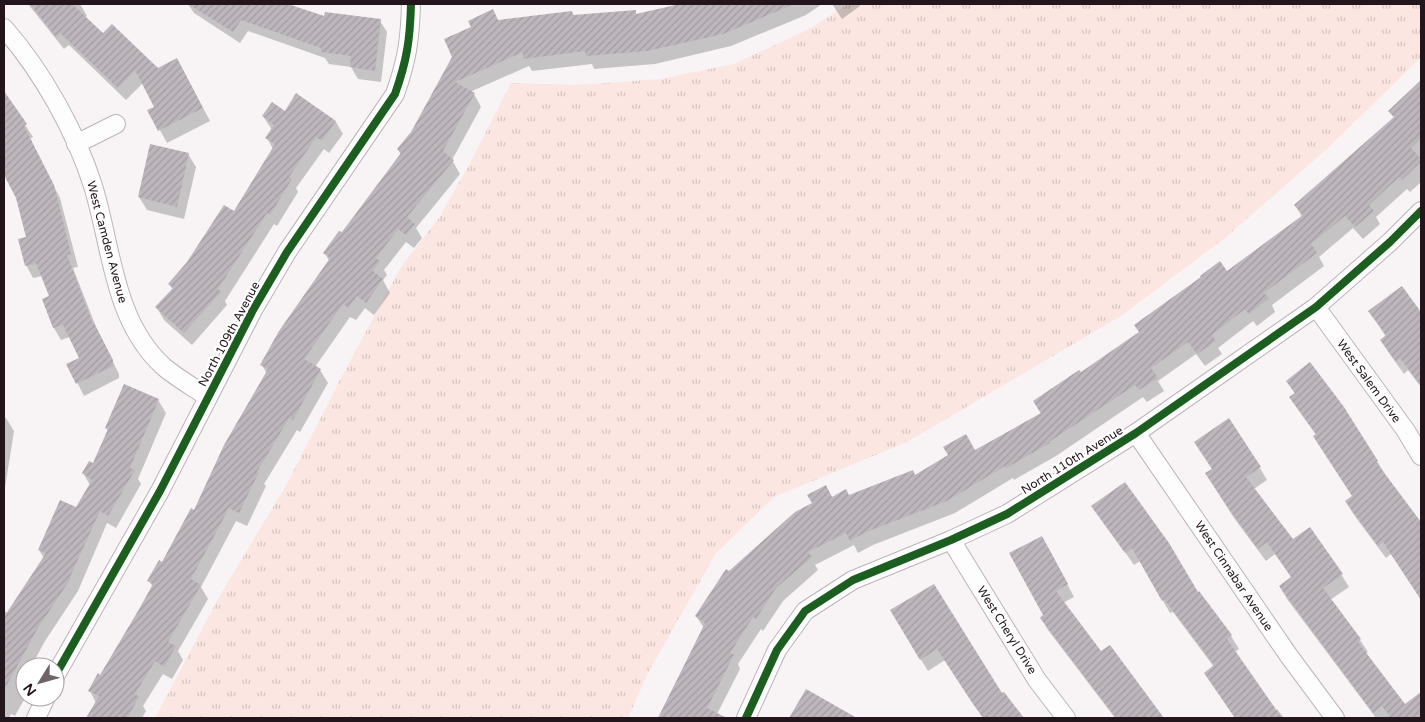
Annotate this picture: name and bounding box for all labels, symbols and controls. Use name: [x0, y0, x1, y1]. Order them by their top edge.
street label: West Camden Avenue: [84, 180, 130, 305]
street label: North 109th Avenue: [195, 279, 263, 389]
street label: West Salem Drive: [1334, 337, 1404, 425]
street label: North 110th Avenue: [1019, 423, 1125, 497]
street label: West Cinnabar Avenue: [1192, 518, 1276, 634]
street label: West Cheryl Drive: [974, 583, 1040, 677]
north arrow: [15, 657, 65, 707]
text: N: [20, 680, 40, 699]

